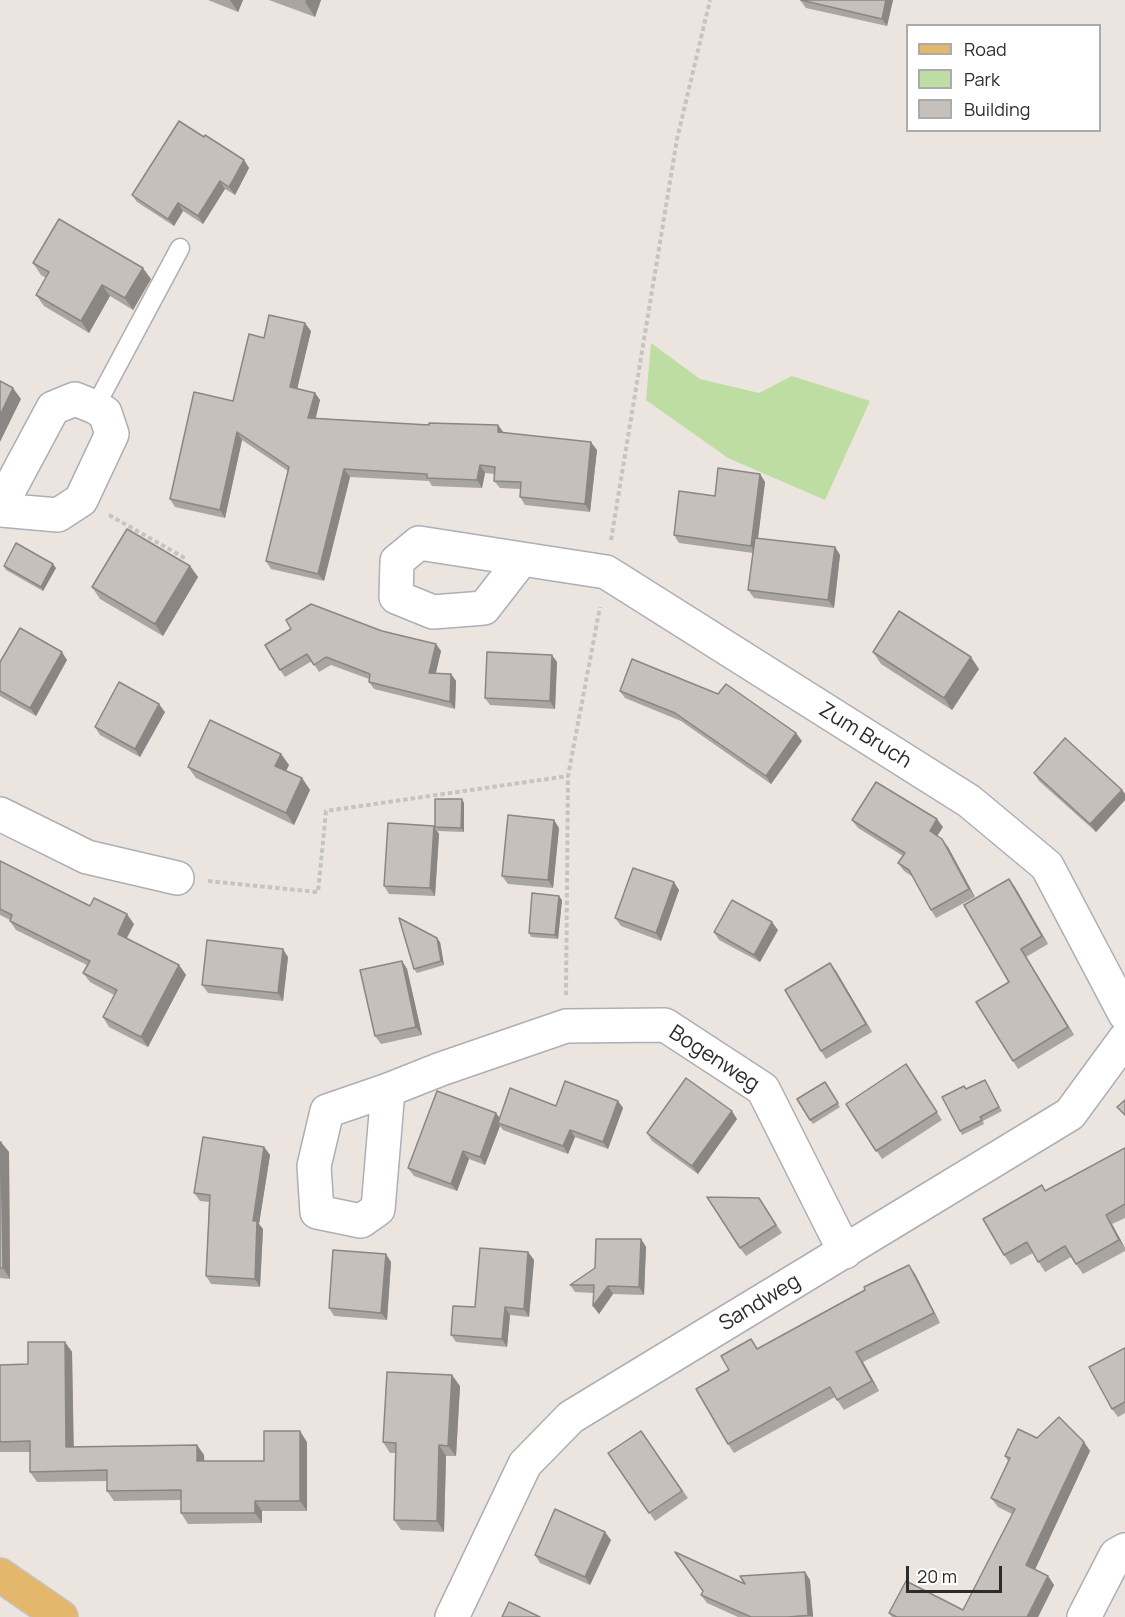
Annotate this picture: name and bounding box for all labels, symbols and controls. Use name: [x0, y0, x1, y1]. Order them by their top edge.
legend: [906, 24, 1101, 132]
text: Road: [964, 37, 1007, 61]
text: Park: [964, 67, 1000, 91]
text: Building: [964, 97, 1030, 121]
street label: Zum Bruch: [814, 698, 916, 774]
street label: Bogenweg: [664, 1021, 764, 1097]
street label: Sandweg: [715, 1269, 805, 1337]
scale bar: [909, 1554, 1005, 1592]
text: 20 m: [917, 1564, 957, 1588]

